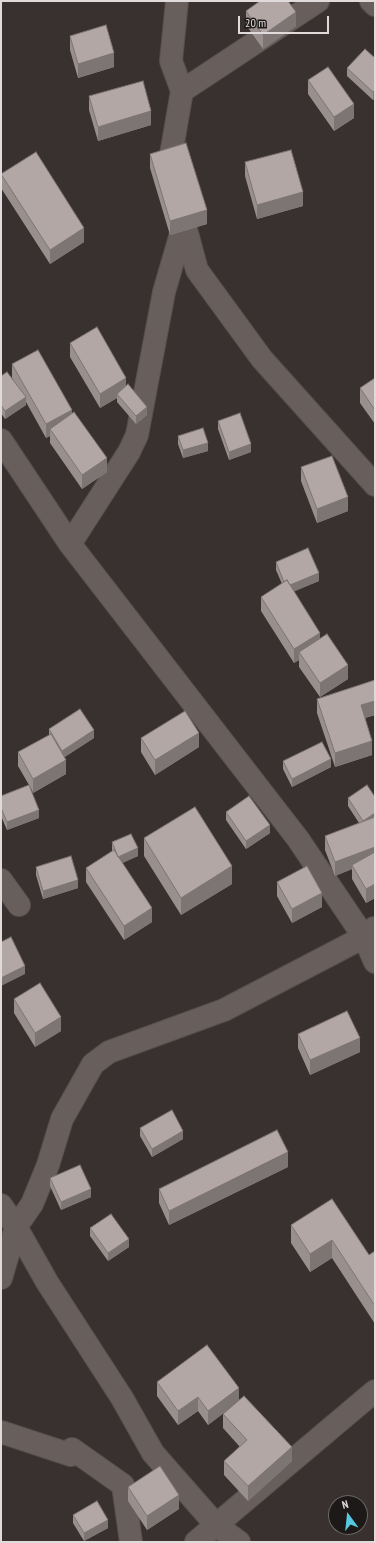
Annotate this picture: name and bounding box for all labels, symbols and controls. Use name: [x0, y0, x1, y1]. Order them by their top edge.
scale bar: [240, 8, 331, 34]
text: 20 m: [245, 15, 266, 30]
north arrow: [328, 1495, 368, 1535]
text: N: [340, 1497, 350, 1512]

